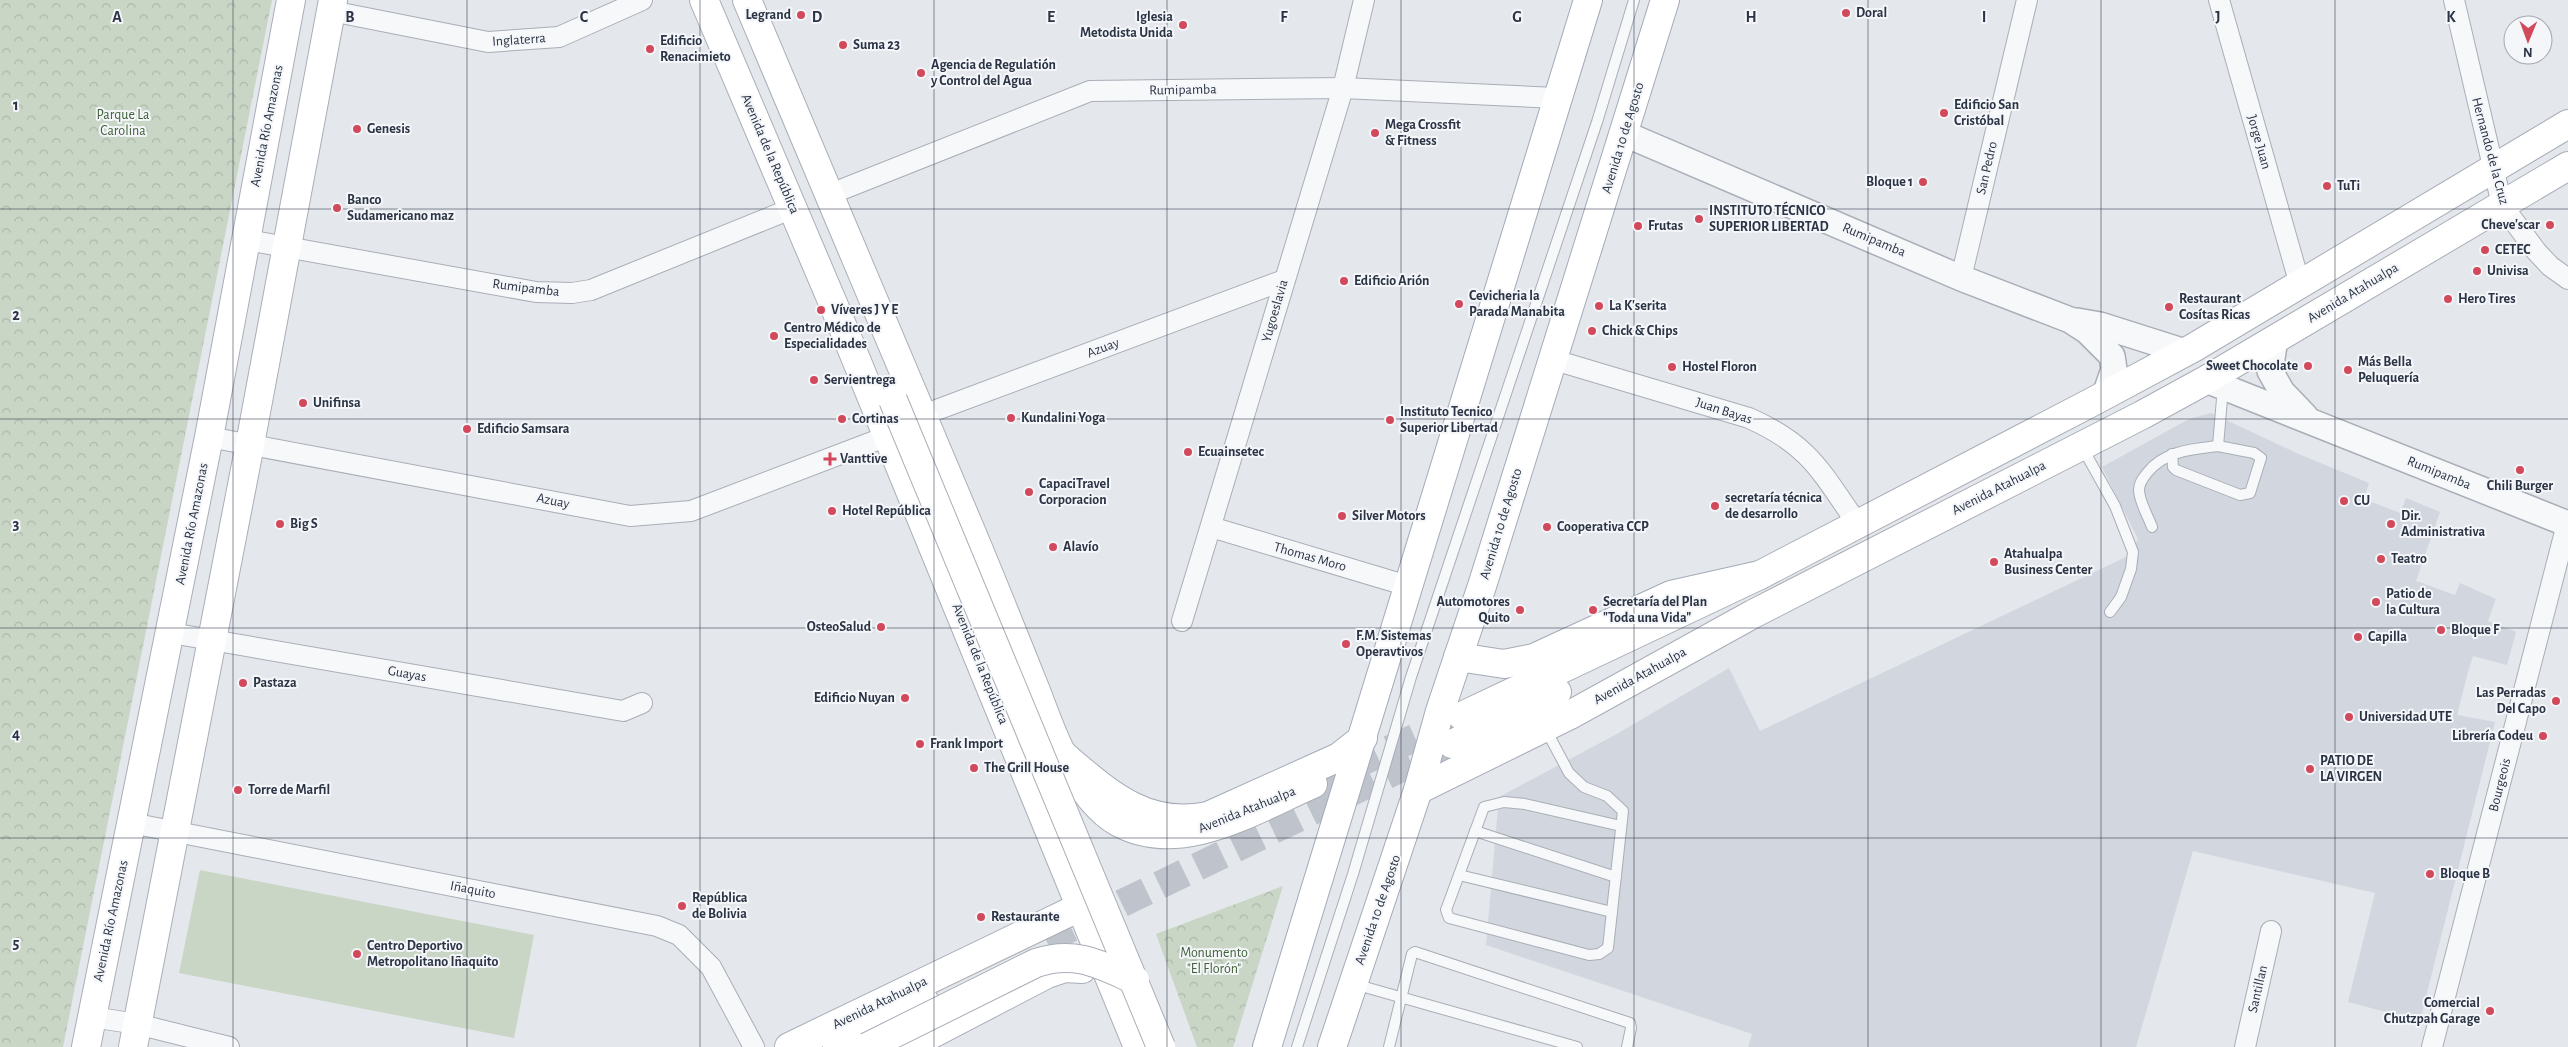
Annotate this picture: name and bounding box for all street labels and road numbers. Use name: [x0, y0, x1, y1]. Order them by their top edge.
street label: Inglaterra: [492, 31, 547, 49]
street label: Avenida Río Amazonas: [248, 64, 286, 188]
street label: Avenida 10 de Agosto: [1599, 81, 1647, 195]
street label: Rumipamba: [1149, 82, 1217, 98]
street label: Avenida de la República: [738, 92, 802, 216]
street label: Hernando de la Cruz: [2469, 96, 2511, 206]
street label: Jorge Juan: [2245, 113, 2273, 171]
street label: San Pedro: [1974, 140, 2000, 196]
street label: Rumipamba: [1840, 220, 1908, 260]
street label: Avenida Atahualpa: [2305, 260, 2401, 326]
street label: Rumipamba: [492, 277, 561, 299]
street label: Yugoeslavia: [1259, 278, 1291, 344]
street label: Azuay: [1085, 335, 1121, 360]
street label: Juan Bayas: [1694, 395, 1754, 427]
street label: Rumipamba: [2405, 454, 2473, 492]
street label: Avenida Atahualpa: [1950, 458, 2049, 518]
street label: Avenida Río Amazonas: [173, 462, 211, 586]
street label: Avenida 10 de Agosto: [1477, 467, 1525, 581]
street label: Azuay: [535, 491, 571, 511]
street label: Thomas Moro: [1272, 540, 1348, 574]
street label: Avenida de la República: [949, 602, 1011, 727]
street label: Avenida Atahualpa: [1591, 645, 1689, 707]
street label: Guayas: [387, 664, 427, 684]
street label: Bourgeois: [2487, 757, 2513, 813]
street label: Avenida Atahualpa: [1196, 784, 1298, 836]
street label: Avenida 10 de Agosto: [1353, 853, 1403, 967]
street label: Avenida Río Amazonas: [91, 859, 131, 983]
street label: Iñaquito: [449, 879, 497, 901]
street label: Santillan: [2246, 964, 2270, 1014]
street label: Avenida Atahualpa: [830, 974, 930, 1032]

